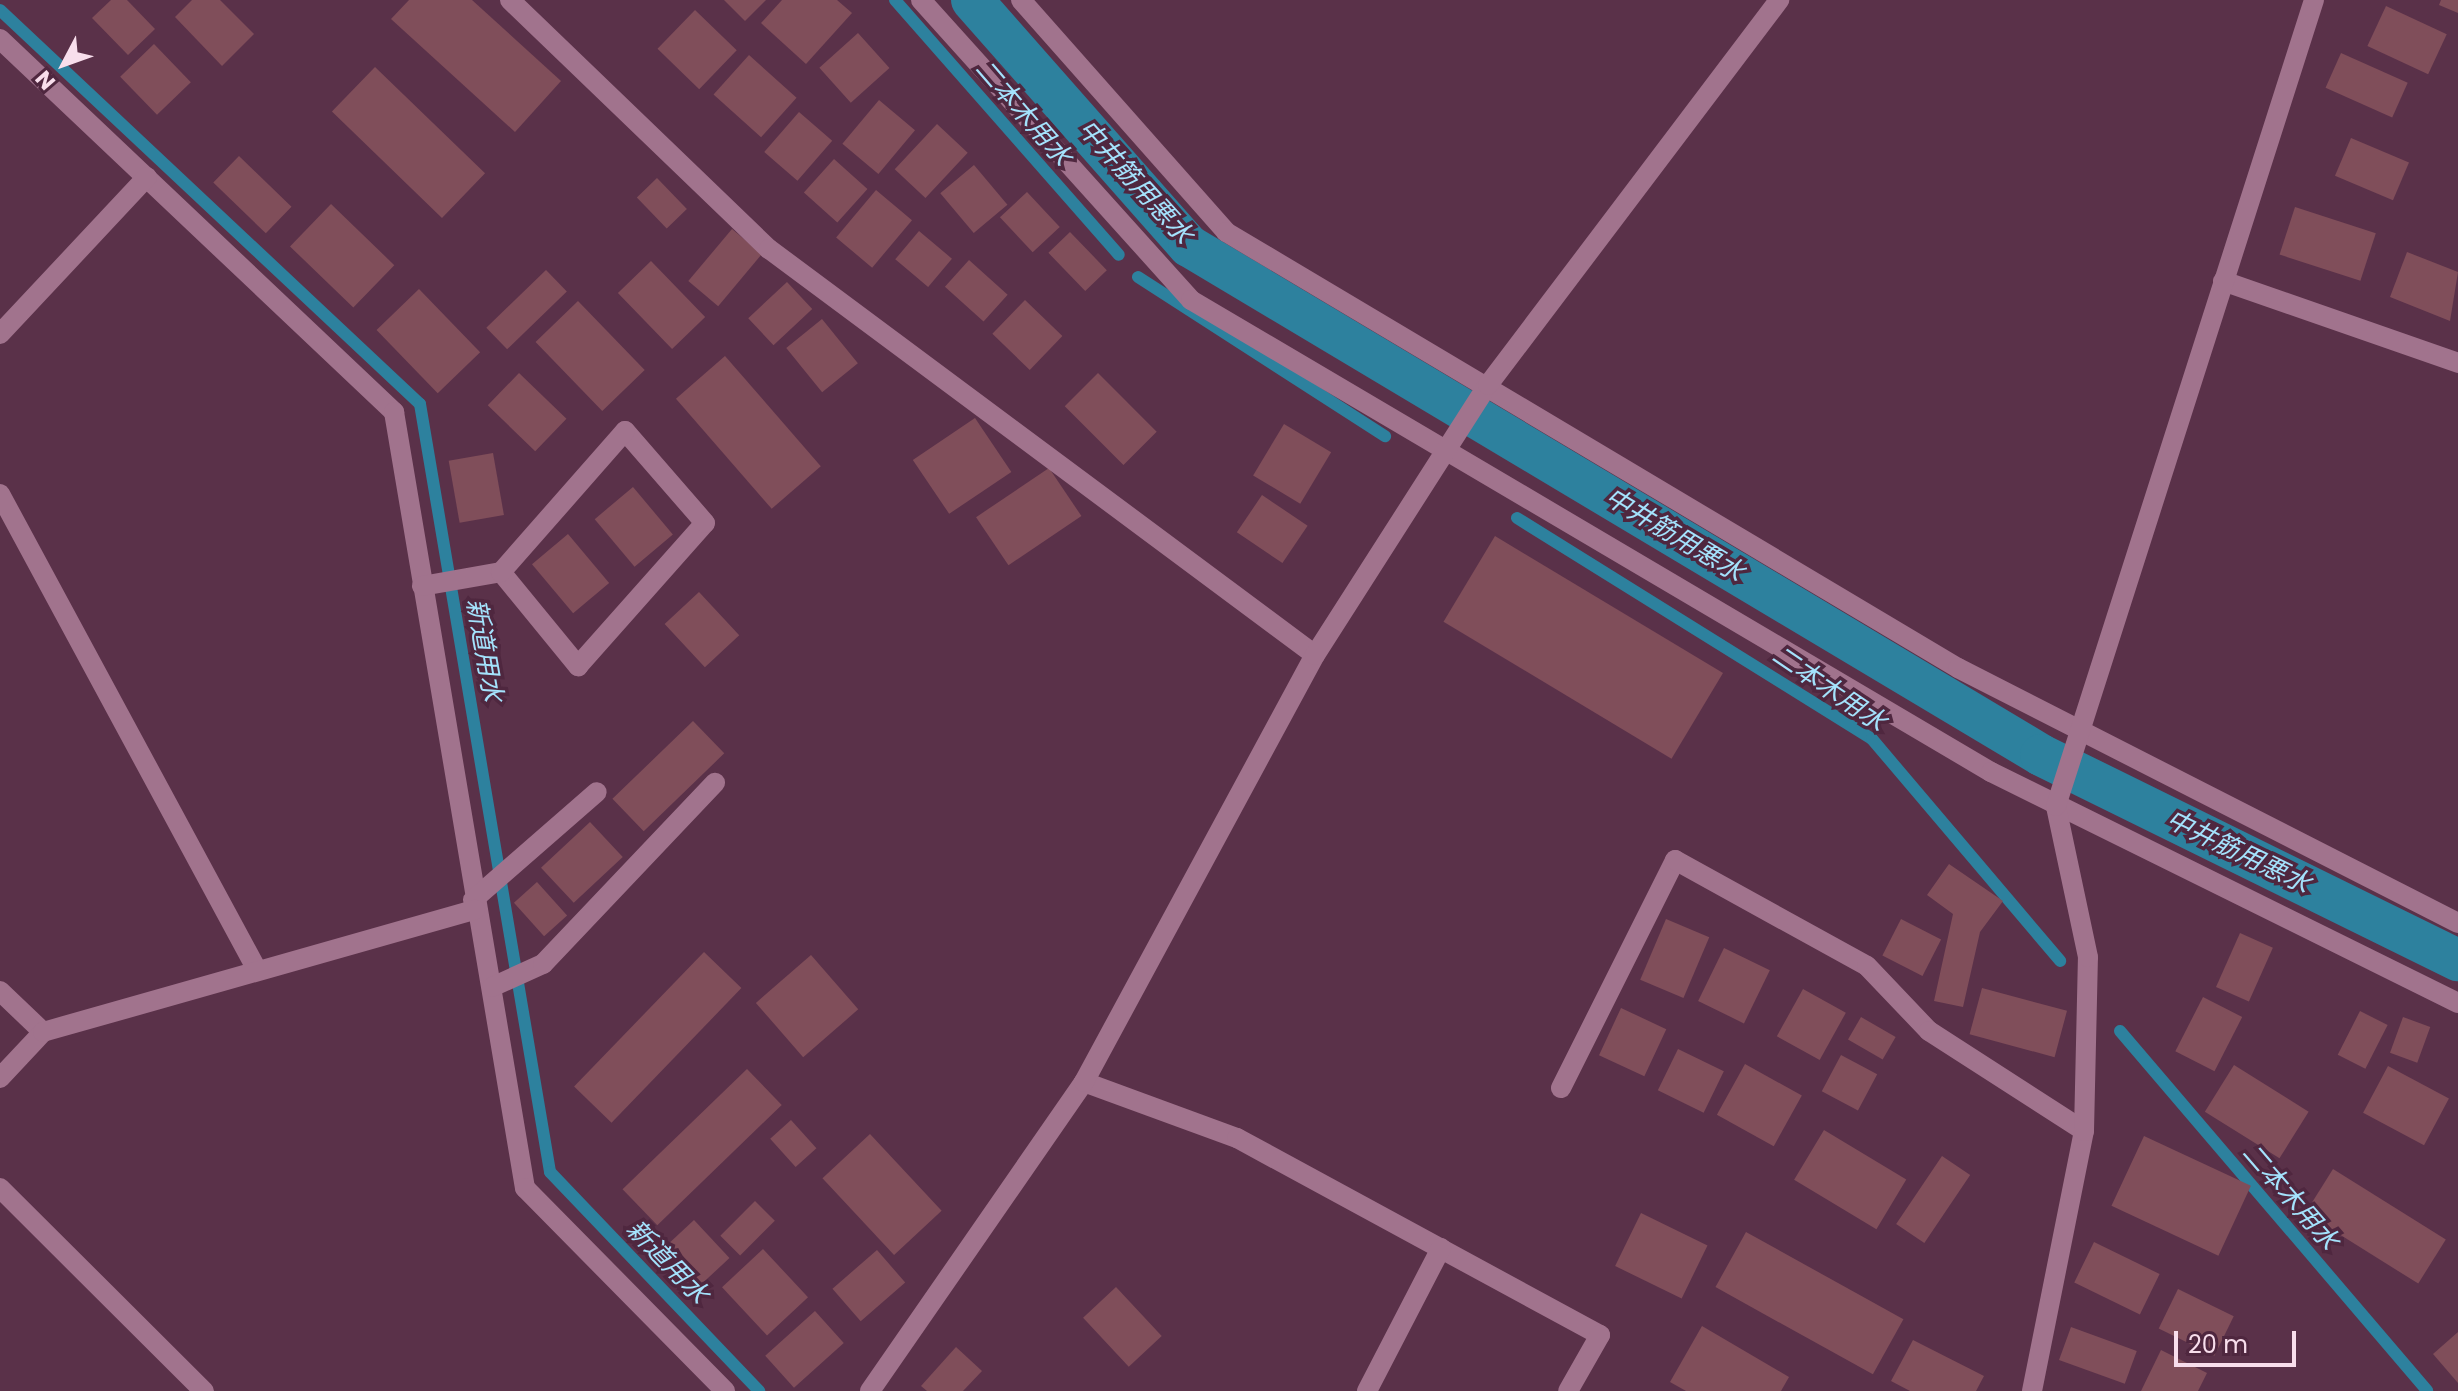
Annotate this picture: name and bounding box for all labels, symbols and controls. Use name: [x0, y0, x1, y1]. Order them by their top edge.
north arrow: [24, 24, 104, 104]
water label: 二本木用水: [969, 54, 1077, 172]
text: N: [28, 64, 63, 96]
water label: 中井筋用悪水: [1071, 114, 1199, 250]
water label: 中井筋用悪水: [1599, 481, 1749, 589]
water label: 新道用水: [460, 596, 508, 704]
water label: 二本木用水: [1766, 640, 1892, 738]
water label: 中井筋用悪水: [2161, 804, 2315, 900]
water label: 二本木用水: [2236, 1138, 2344, 1256]
water label: 新道用水: [620, 1214, 714, 1310]
scale bar: [2178, 1315, 2300, 1365]
text: 20 m: [2188, 1328, 2248, 1361]

